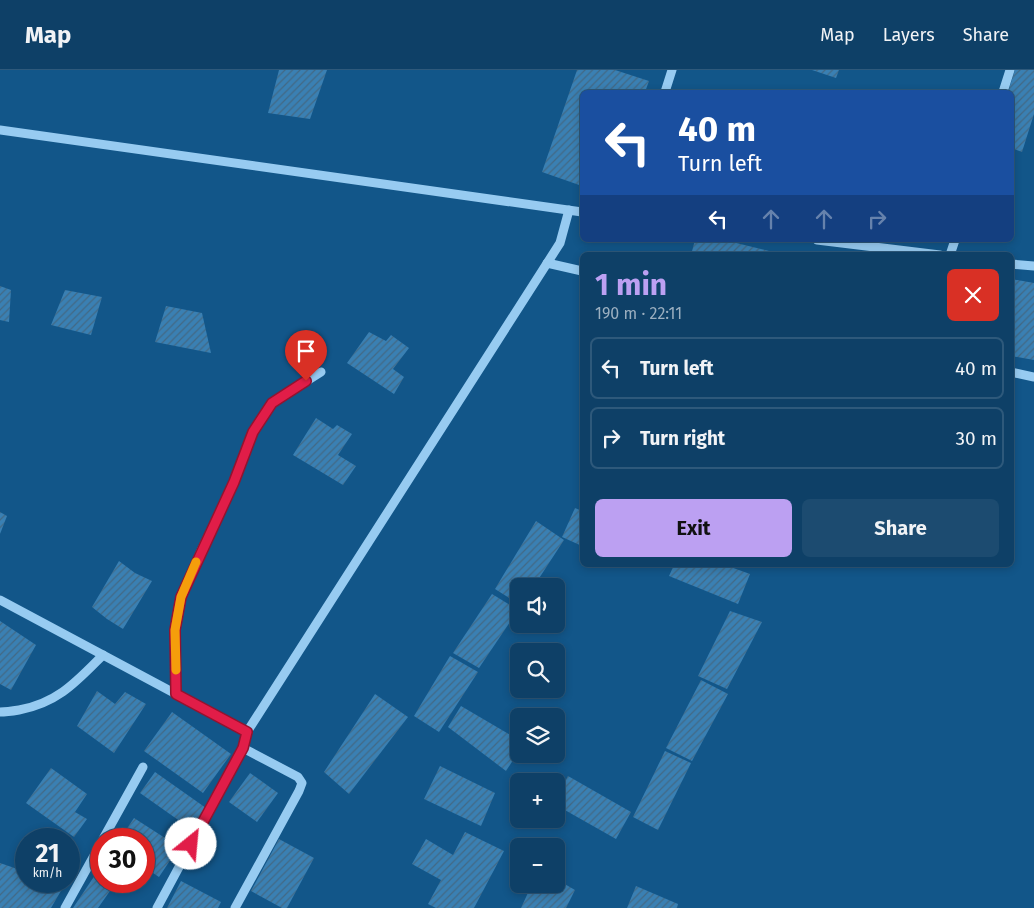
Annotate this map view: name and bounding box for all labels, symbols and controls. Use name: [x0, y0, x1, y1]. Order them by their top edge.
text: Map: [25, 21, 71, 49]
text: Map: [820, 24, 855, 46]
text: Layers: [883, 24, 935, 46]
text: Share: [963, 24, 1009, 46]
text: 40 m: [678, 108, 756, 150]
icon: left: [595, 110, 660, 175]
text: Turn left: [678, 150, 762, 177]
icon: left: [704, 205, 732, 233]
icon: ahead: [757, 205, 785, 233]
icon: ahead: [810, 205, 838, 233]
icon: right: [863, 205, 891, 233]
text: 1 min: [595, 267, 667, 303]
button: close: [947, 269, 999, 321]
text: 190 m · 22:11: [595, 304, 682, 323]
pin: [285, 330, 327, 381]
icon: arrive: [292, 337, 320, 365]
icon: left: [597, 354, 625, 382]
text: Turn left: [640, 357, 714, 380]
text: 40 m: [955, 357, 997, 380]
icon: right: [597, 424, 625, 452]
text: Turn right: [640, 427, 725, 450]
text: 30 m: [956, 427, 997, 450]
button: Exit: [595, 499, 792, 557]
button: Share: [802, 499, 999, 557]
map controls: [510, 578, 565, 893]
button: sound: [510, 578, 565, 633]
button: search: [510, 643, 565, 698]
button: layers: [510, 708, 565, 763]
button: +: [510, 773, 565, 828]
position arrow: [164, 817, 216, 869]
speed limit sign: 30: [90, 828, 155, 893]
button: −: [510, 838, 565, 893]
text: 21: [36, 839, 59, 869]
text: km/h: [33, 866, 62, 880]

